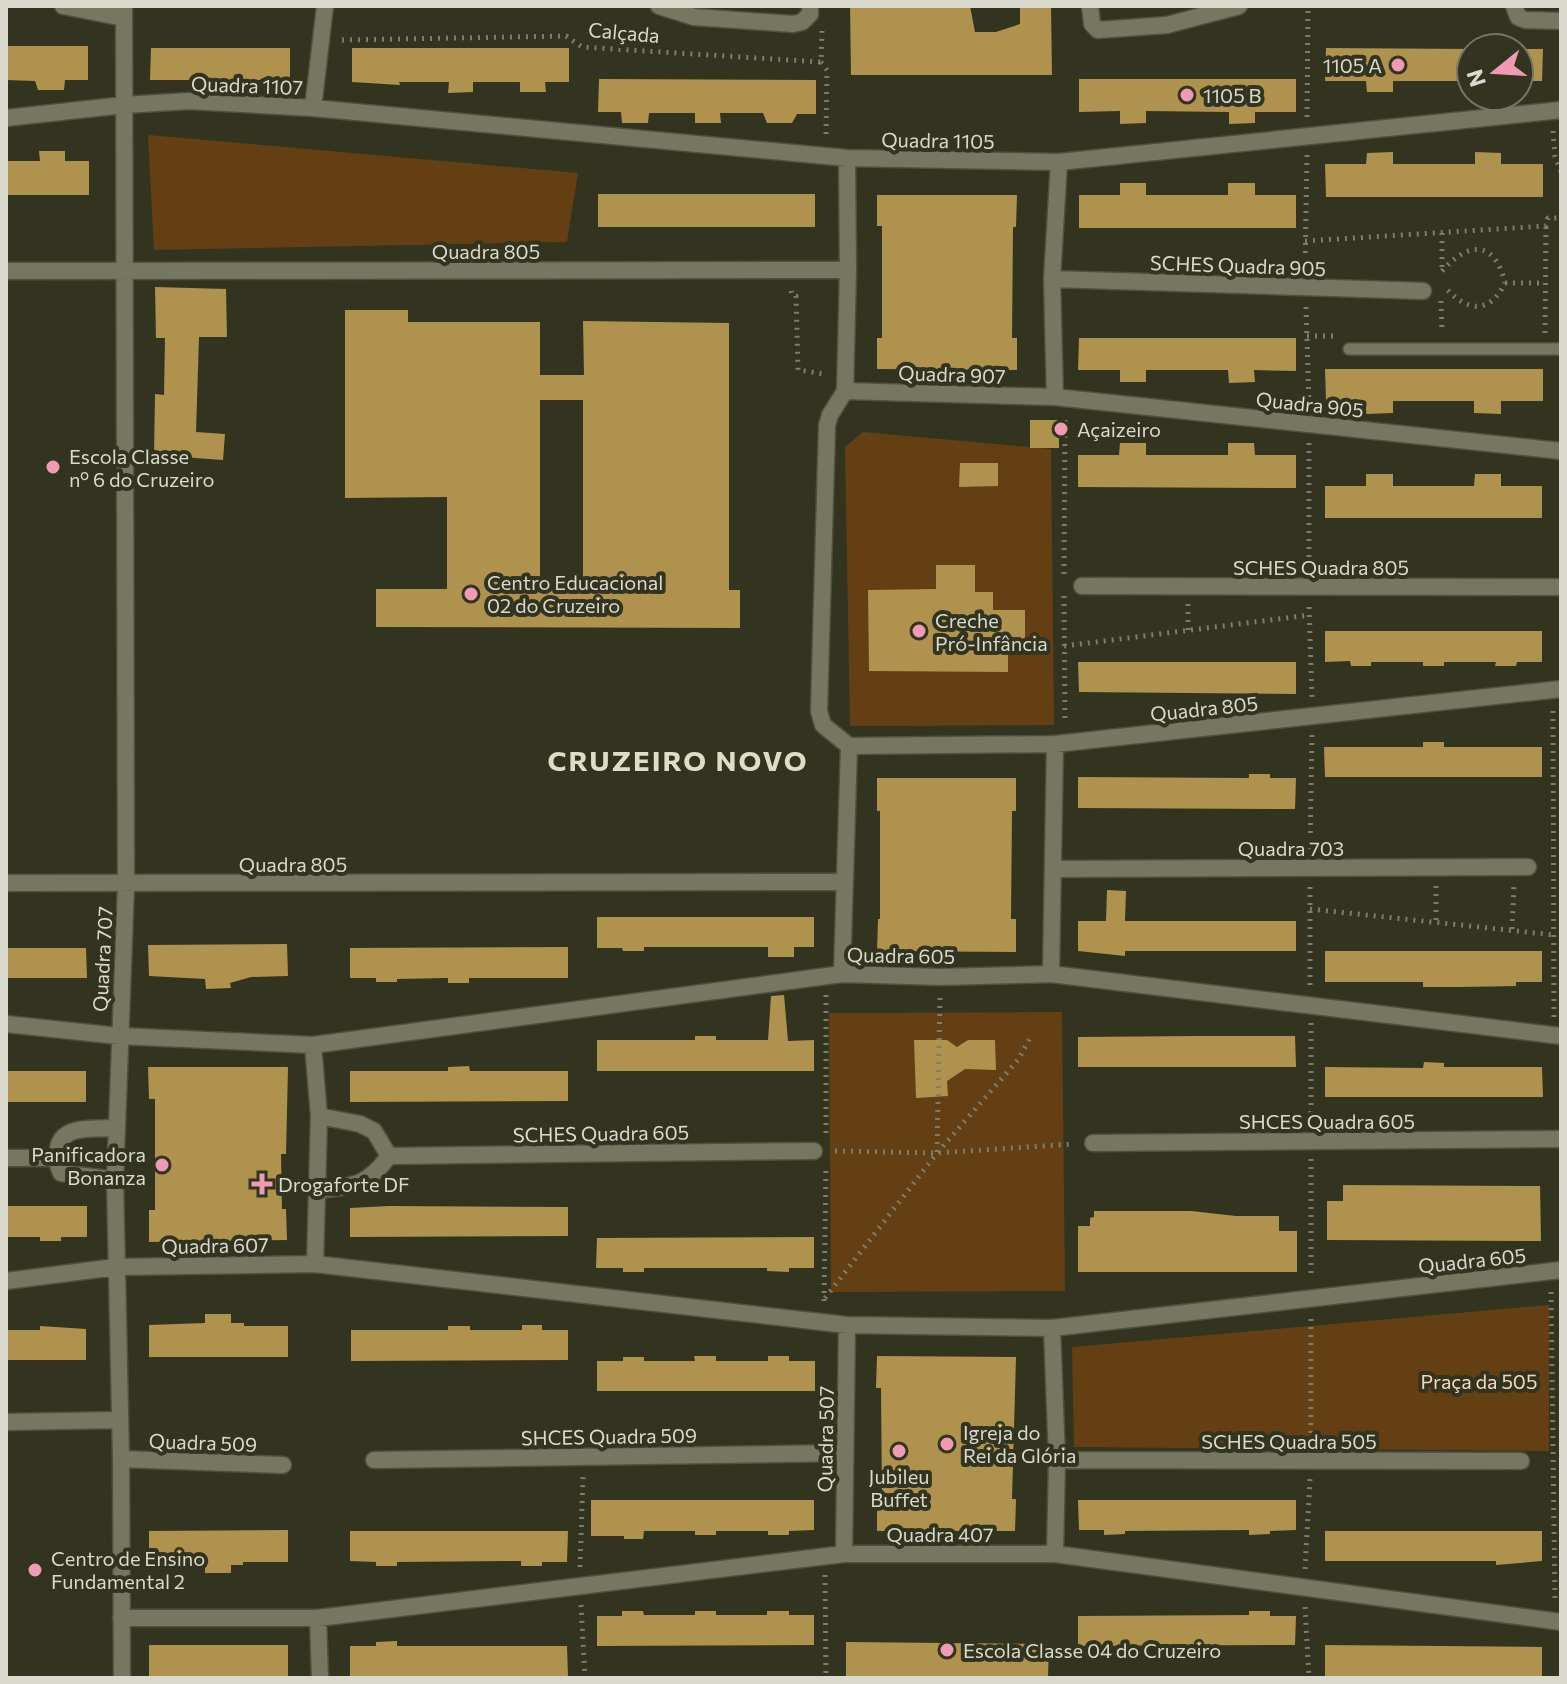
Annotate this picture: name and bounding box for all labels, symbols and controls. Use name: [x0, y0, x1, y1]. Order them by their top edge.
street label: Calçada: [587, 17, 661, 47]
north arrow: [1455, 32, 1535, 112]
place label: 1105 A: [1323, 53, 1382, 77]
marker: 1105 A: [1389, 56, 1407, 74]
text: N: [1460, 66, 1491, 90]
street label: Quadra 1107: [190, 71, 304, 99]
place label: 1105 B: [1203, 83, 1261, 107]
marker: 1105 B: [1178, 86, 1196, 104]
street label: Quadra 1105: [881, 127, 995, 153]
street label: Quadra 805: [432, 239, 540, 263]
street label: SCHES Quadra 905: [1150, 250, 1326, 280]
street label: Quadra 907: [898, 360, 1006, 388]
street label: Quadra 905: [1255, 386, 1365, 422]
place label: Açaizeiro: [1077, 417, 1161, 441]
marker: Açaizeiro: [1052, 420, 1070, 438]
place label: Escola Classe nº 6 do Cruzeiro: [69, 444, 214, 491]
marker: Escola Classe nº 6 do Cruzeiro: [44, 458, 62, 476]
street label: SCHES Quadra 805: [1233, 555, 1409, 579]
place label: Centro Educacional 02 do Cruzeiro: [487, 570, 663, 617]
marker: Centro Educacional 02 do Cruzeiro: [462, 585, 480, 603]
place label: Creche Pró-Infância: [935, 608, 1048, 655]
marker: Creche Pró-Infância: [910, 622, 928, 640]
street label: Quadra 805: [1149, 690, 1259, 726]
district label: CRUZEIRO NOVO: [547, 743, 809, 777]
street label: Quadra 703: [1238, 836, 1344, 860]
street label: Quadra 805: [239, 852, 347, 876]
street label: Quadra 707: [87, 906, 117, 1012]
street label: Quadra 605: [847, 942, 955, 968]
street label: SHCES Quadra 605: [1239, 1109, 1415, 1133]
street label: SCHES Quadra 605: [513, 1119, 689, 1147]
place label: Panificadora Bonanza: [31, 1142, 146, 1189]
marker: Panificadora Bonanza: [153, 1156, 171, 1174]
place label: Drogaforte DF: [278, 1172, 409, 1196]
marker: Drogaforte DF: [253, 1175, 271, 1193]
street label: Quadra 607: [161, 1232, 269, 1258]
street label: Quadra 605: [1417, 1242, 1527, 1278]
park label: Praça da 505: [1421, 1369, 1537, 1393]
street label: Quadra 507: [812, 1385, 838, 1493]
place label: Igreja do Rei da Glória: [963, 1420, 1076, 1467]
street label: SHCES Quadra 509: [521, 1422, 697, 1450]
street label: Quadra 509: [148, 1428, 258, 1456]
street label: SCHES Quadra 505: [1201, 1429, 1377, 1453]
marker: Igreja do Rei da Glória: [938, 1435, 956, 1453]
marker: Jubileu Buffet: [890, 1442, 908, 1460]
place label: Jubileu Buffet: [869, 1464, 929, 1511]
street label: Quadra 407: [886, 1522, 994, 1546]
place label: Centro de Ensino Fundamental 2: [51, 1546, 205, 1593]
marker: Centro de Ensino Fundamental 2: [26, 1561, 44, 1579]
place label: Escola Classe 04 do Cruzeiro: [963, 1638, 1221, 1662]
marker: Escola Classe 04 do Cruzeiro: [938, 1641, 956, 1659]

